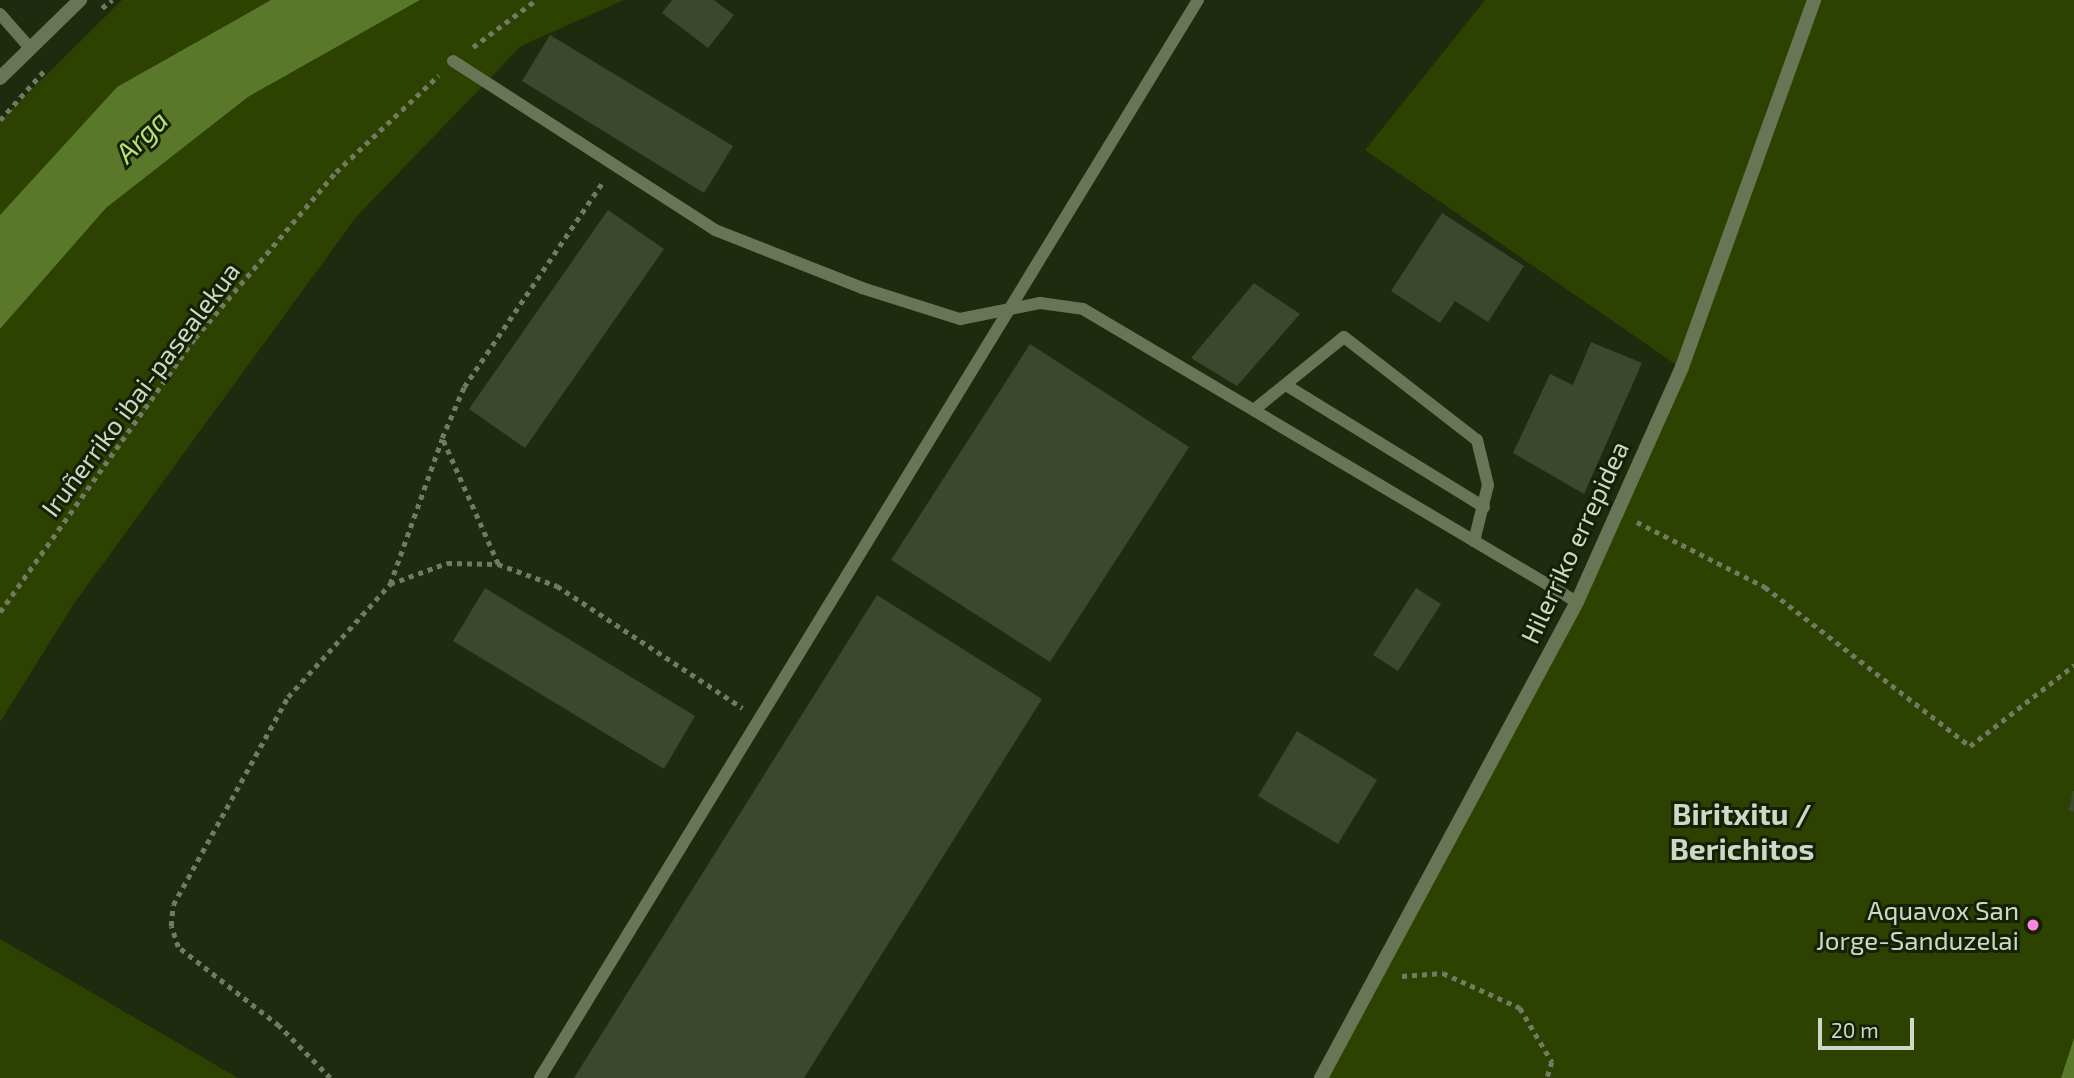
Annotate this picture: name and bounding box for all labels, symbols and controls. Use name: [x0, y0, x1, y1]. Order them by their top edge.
water label: Arga: [108, 103, 174, 169]
street label: Iruñerriko ibai-pasealekua: [34, 256, 246, 522]
street label: Hilerriko errepidea: [1514, 436, 1634, 648]
district label: Biritxitu / Berichitos: [1670, 795, 1814, 866]
place label: Aquavox San Jorge-Sanduzelai: [1816, 894, 2019, 956]
marker: Aquavox San Jorge-Sanduzelai: [2025, 917, 2041, 933]
scale bar: [1822, 1004, 1918, 1048]
text: 20 m: [1831, 1017, 1879, 1042]

